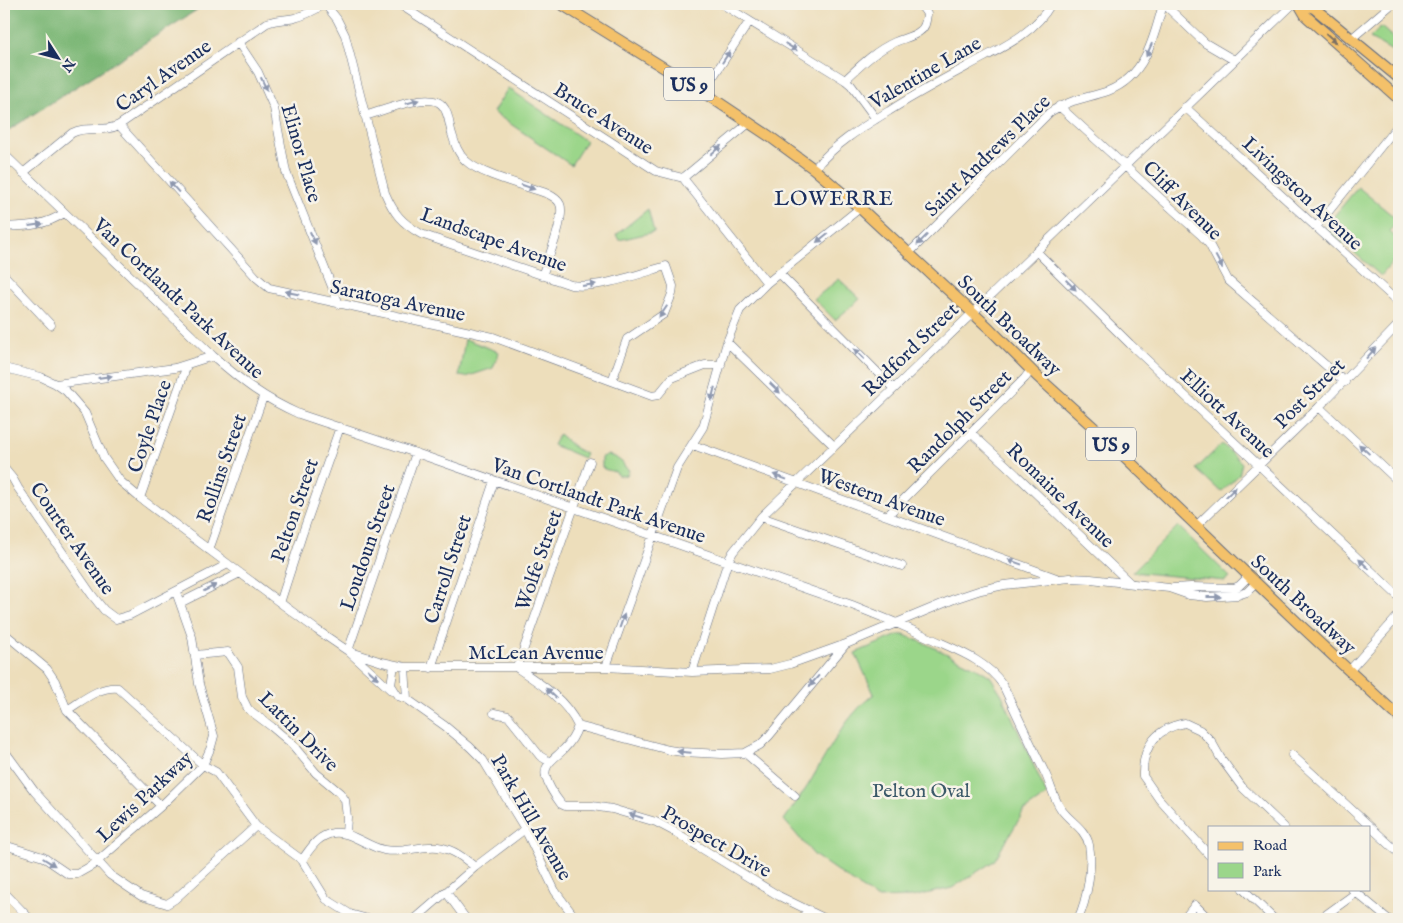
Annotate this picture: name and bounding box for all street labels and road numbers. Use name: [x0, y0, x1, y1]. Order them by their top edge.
street label: Valentine Lane: [865, 31, 986, 116]
street label: Caryl Avenue: [111, 34, 216, 118]
road number: US 9: [664, 68, 714, 100]
street label: Bruce Avenue: [548, 78, 658, 161]
street label: Saint Andrews Place: [920, 90, 1056, 223]
street label: Elinor Place: [275, 101, 327, 206]
street label: Livingston Avenue: [1236, 132, 1368, 256]
street label: Cliff Avenue: [1137, 156, 1227, 246]
street label: Landscape Avenue: [417, 202, 570, 278]
street label: Van Cortlandt Park Avenue: [86, 213, 269, 385]
street label: South Broadway: [952, 270, 1066, 382]
street label: Saratoga Avenue: [328, 275, 468, 328]
street label: Radford Street: [858, 298, 965, 402]
street label: Post Street: [1269, 353, 1351, 435]
street label: Elliott Avenue: [1175, 364, 1279, 464]
street label: Randolph Street: [903, 365, 1017, 479]
street label: Coyle Place: [123, 377, 178, 476]
street label: Rollins Street: [192, 410, 253, 526]
road number: US 9: [1086, 428, 1136, 460]
street label: Romaine Avenue: [1001, 438, 1119, 554]
street label: Van Cortlandt Park Avenue: [487, 453, 709, 550]
street label: Pelton Street: [266, 455, 325, 566]
street label: Western Avenue: [814, 464, 949, 533]
street label: Courter Avenue: [24, 478, 120, 600]
street label: Loudoun Street: [335, 481, 402, 614]
street label: Wolfe Street: [511, 507, 568, 614]
street label: Carroll Street: [419, 512, 478, 627]
street label: South Broadway: [1245, 550, 1361, 660]
street label: McLean Avenue: [468, 641, 604, 666]
street label: Lattin Drive: [252, 687, 343, 778]
street label: Lewis Parkway: [92, 746, 199, 848]
street label: Park Hill Avenue: [485, 750, 577, 885]
street label: Prospect Drive: [657, 801, 776, 884]

